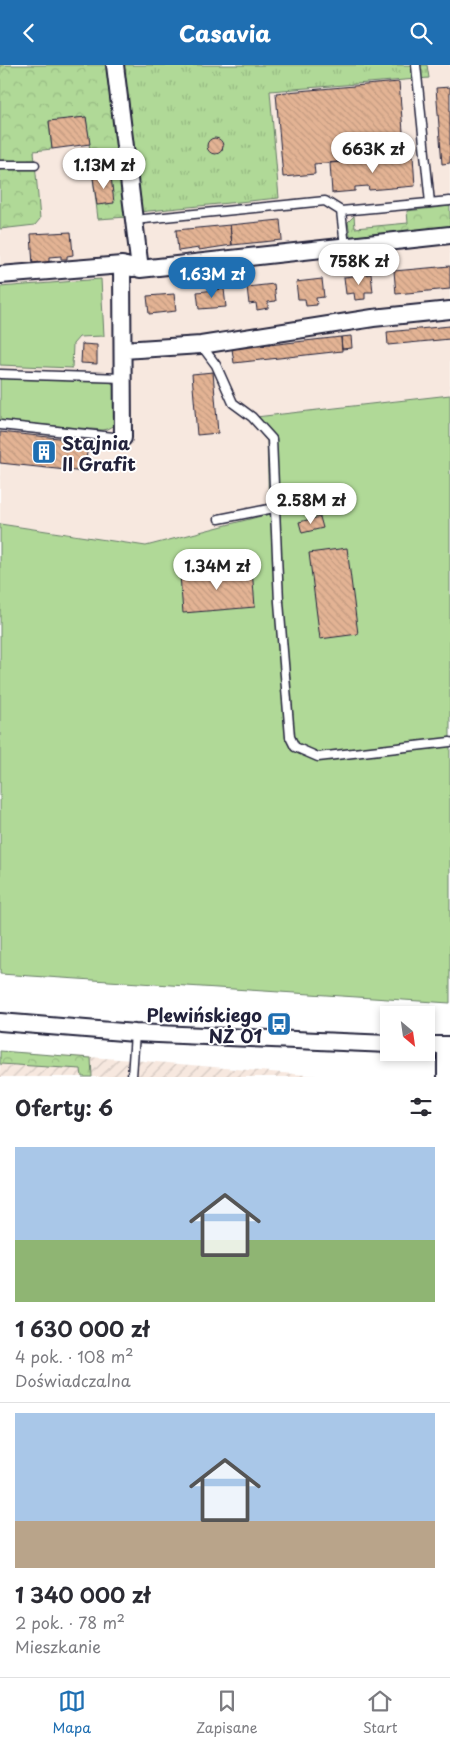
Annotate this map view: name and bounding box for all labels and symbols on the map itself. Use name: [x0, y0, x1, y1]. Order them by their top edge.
pin: 663K zł: [327, 131, 419, 174]
pin: 1.13M zł: [52, 147, 156, 190]
pin: 758K zł: [313, 243, 405, 286]
pin: 1.63M zł: [160, 257, 264, 299]
place label: Stajnia II Grafit: [62, 429, 136, 477]
building icon: Stajnia II Grafit: [31, 439, 57, 465]
pin: 2.58M zł: [259, 483, 363, 525]
pin: 1.34M zł: [165, 549, 269, 591]
place label: Plewińskiego NŻ 01: [147, 1001, 262, 1049]
north arrow: [380, 1006, 435, 1061]
bus stop icon: Plewińskiego NŻ 01: [266, 1011, 292, 1037]

